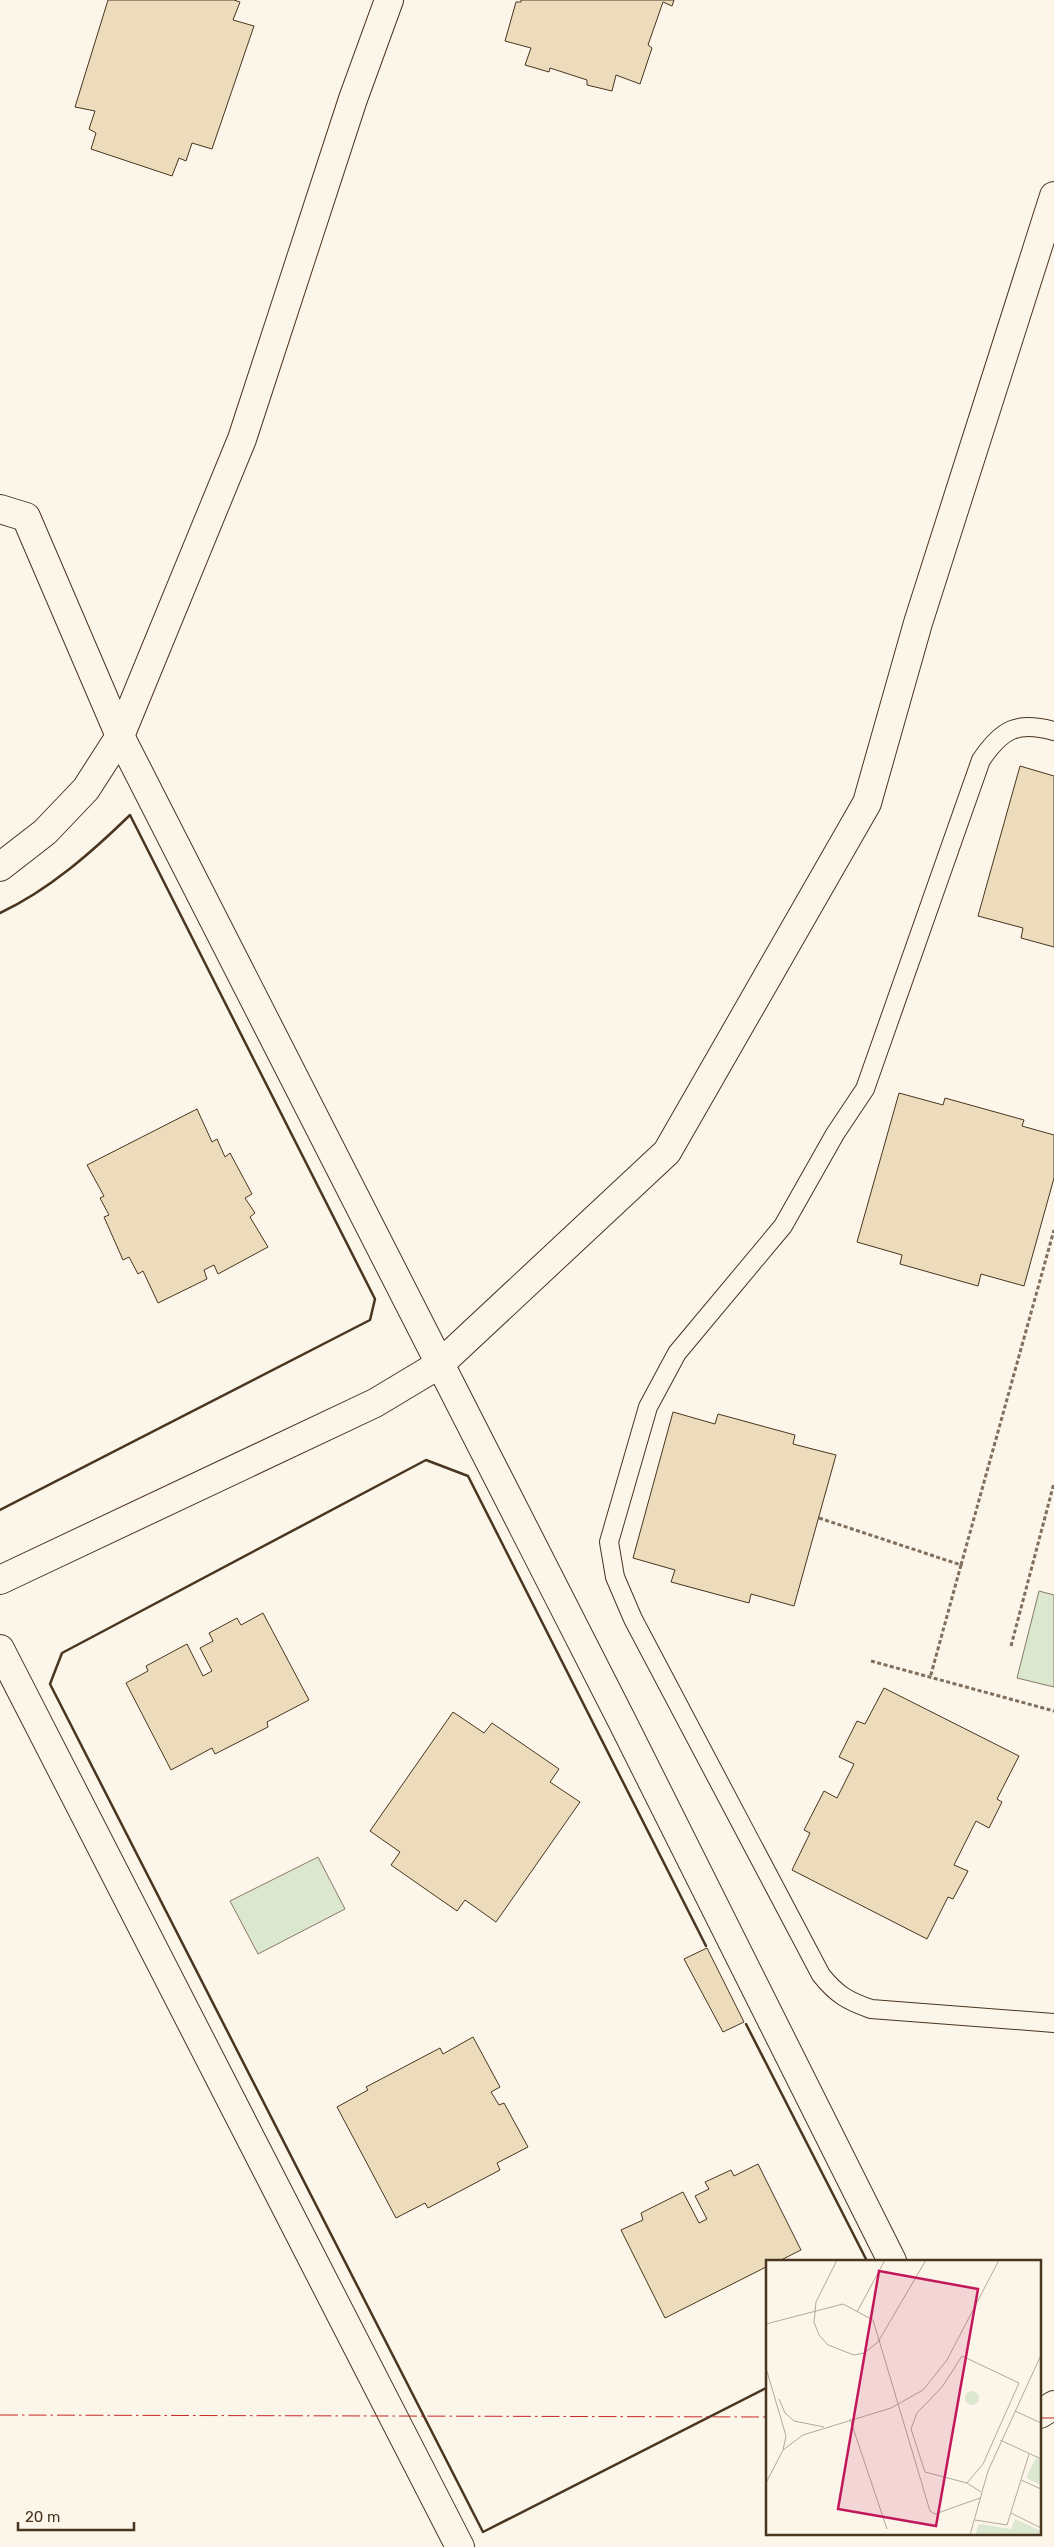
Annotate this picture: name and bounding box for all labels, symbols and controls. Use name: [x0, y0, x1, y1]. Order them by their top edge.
inset map: [766, 2260, 1042, 2534]
scale bar: [18, 2500, 134, 2532]
text: 20 m: [25, 2508, 60, 2526]

